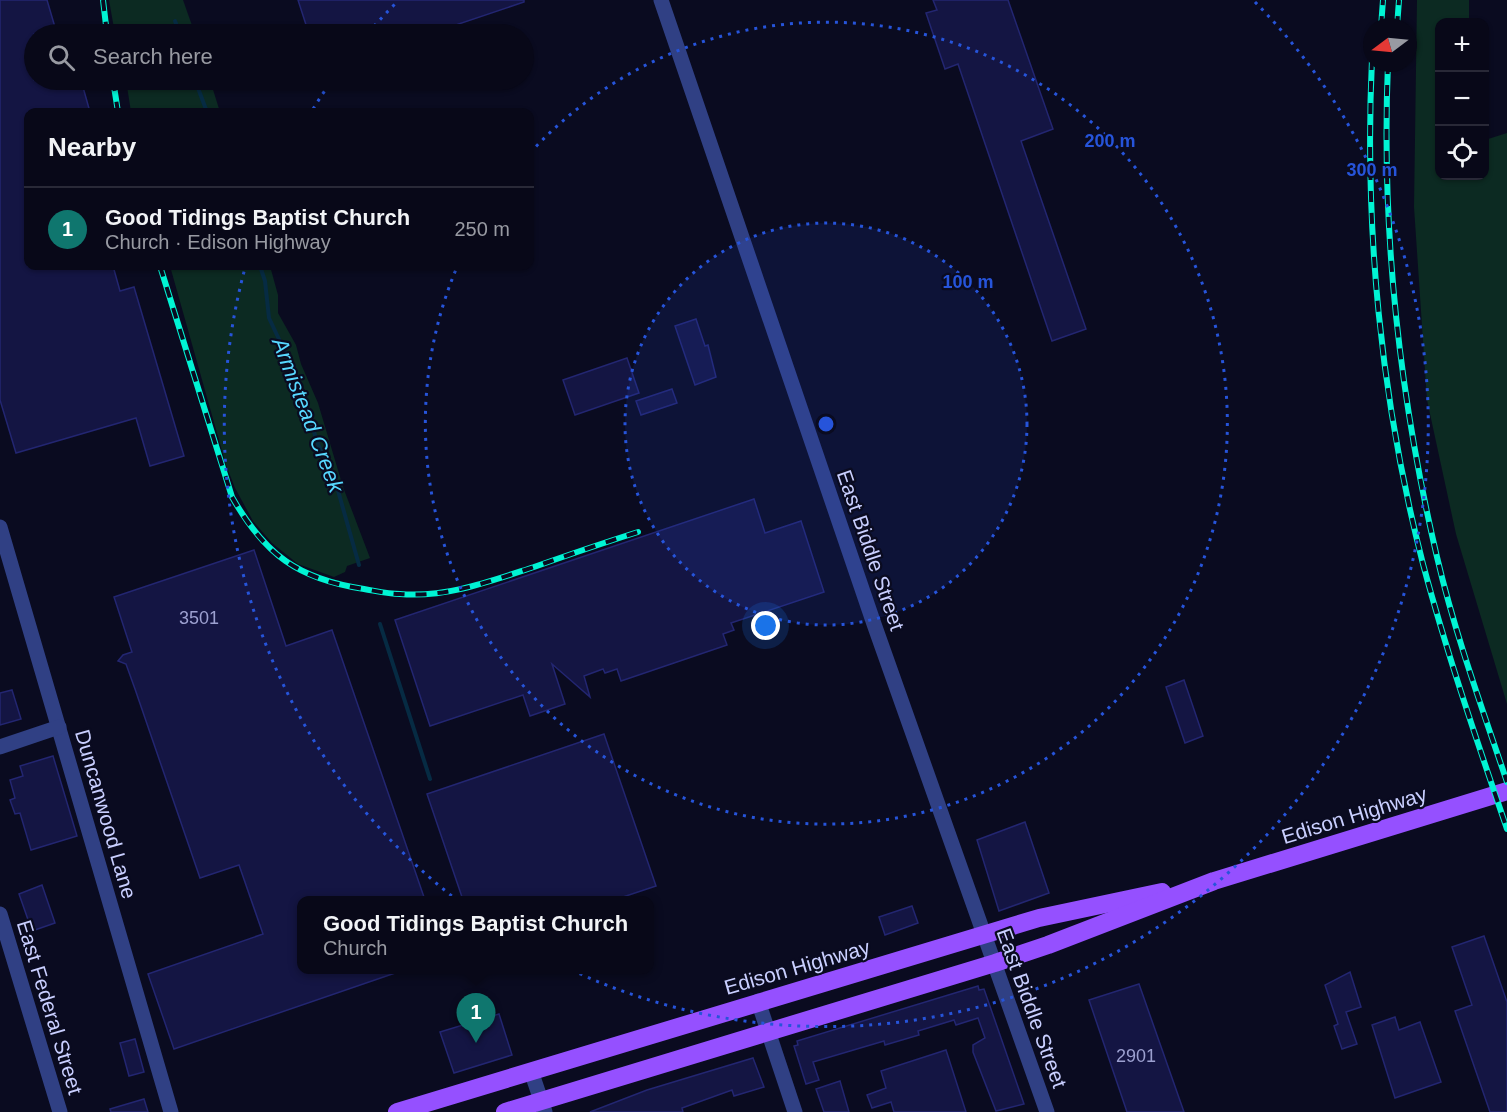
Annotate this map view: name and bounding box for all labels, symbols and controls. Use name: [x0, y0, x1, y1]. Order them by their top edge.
north arrow: [1363, 18, 1417, 72]
map controls: [1435, 18, 1489, 180]
button: +: [1435, 18, 1489, 72]
search box: [24, 24, 534, 90]
icon: search: [45, 41, 78, 74]
text: Search here: [93, 44, 213, 69]
button: −: [1435, 72, 1489, 126]
button: locate: [1435, 126, 1489, 180]
text: 200 m: [1084, 131, 1136, 151]
text: Nearby: [48, 132, 136, 162]
text: 300 m: [1346, 160, 1398, 180]
text: Good Tidings Baptist Church: [105, 205, 410, 230]
text: 1: [62, 218, 73, 240]
text: 250 m: [454, 218, 510, 240]
text: Church · Edison Highway: [105, 231, 331, 253]
text: 100 m: [942, 272, 994, 292]
water label: Armistead Creek: [266, 332, 349, 497]
centre of rings: [816, 414, 836, 434]
street label: East Biddle Street: [833, 467, 909, 633]
house number: 3501: [179, 608, 219, 628]
your location: [751, 611, 780, 640]
street label: Duncanwood Lane: [71, 727, 141, 901]
street label: Edison Highway: [1279, 782, 1430, 848]
popup: [297, 896, 654, 974]
text: Good Tidings Baptist Church: [323, 911, 628, 936]
street label: East Federal Street: [13, 917, 87, 1097]
street label: East Biddle Street: [992, 925, 1072, 1091]
street label: Edison Highway: [721, 935, 873, 999]
text: Church: [323, 937, 387, 959]
pin: 1: [456, 994, 496, 1043]
house number: 2901: [1116, 1046, 1156, 1066]

